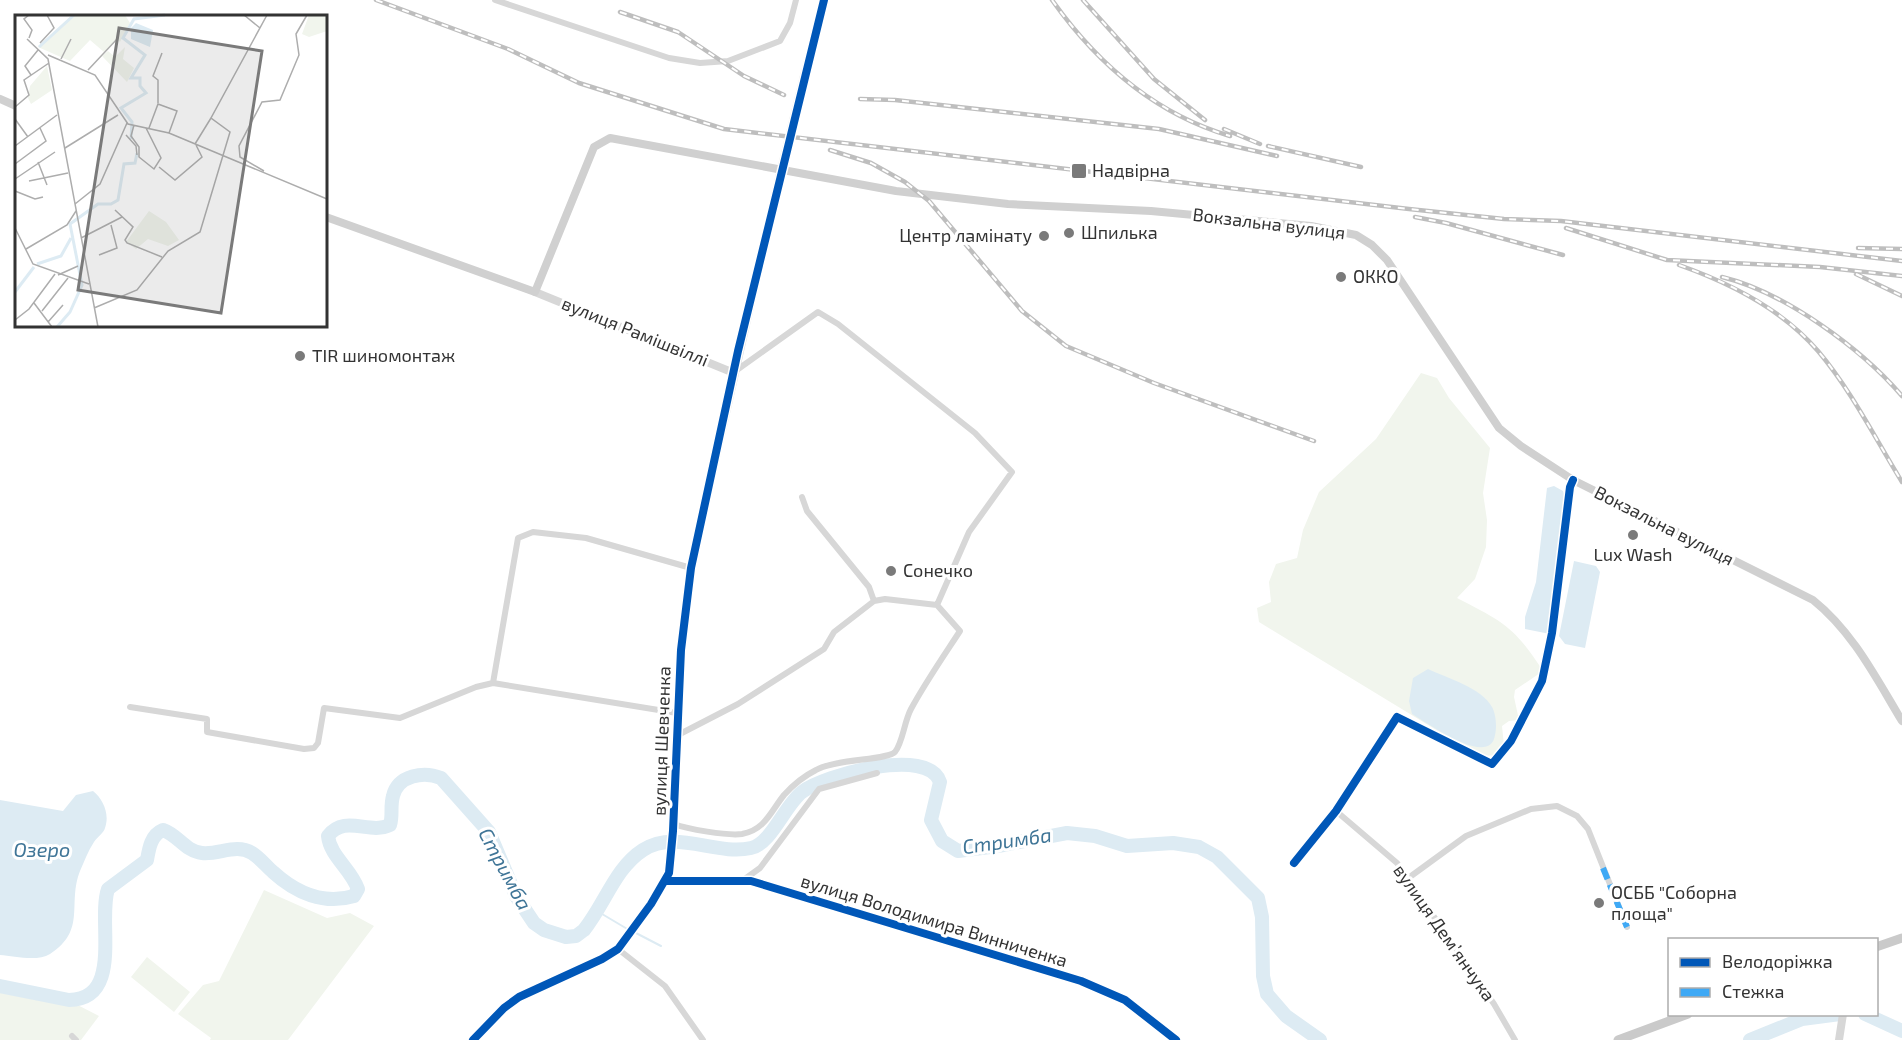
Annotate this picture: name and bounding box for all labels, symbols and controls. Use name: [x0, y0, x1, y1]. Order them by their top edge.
inset map: [15, 15, 327, 327]
place label: Надвірна: [1092, 159, 1170, 181]
marker: Надвірна: [1070, 162, 1088, 180]
street label: Вокзальна вулиця: [1191, 203, 1347, 243]
place label: Шпилька: [1081, 221, 1158, 243]
place label: Центр ламінату: [899, 224, 1032, 246]
marker: Шпилька: [1062, 226, 1076, 240]
marker: Центр ламінату: [1037, 229, 1051, 243]
place label: ОККО: [1353, 265, 1399, 287]
marker: ОККО: [1334, 270, 1348, 284]
street label: вулиця Рамішвіллі: [559, 292, 712, 371]
place label: TIR шиномонтаж: [312, 344, 455, 366]
marker: TIR шиномонтаж: [293, 349, 307, 363]
street label: Вокзальна вулиця: [1591, 480, 1738, 570]
marker: Lux Wash: [1626, 528, 1640, 542]
place label: Lux Wash: [1593, 543, 1673, 565]
place label: Сонечко: [903, 559, 973, 581]
marker: Сонечко: [884, 564, 898, 578]
street label: вулиця Шевченка: [647, 666, 675, 816]
water label: Стримба: [961, 822, 1053, 858]
water label: Стримба: [474, 823, 538, 914]
water label: Озеро: [14, 837, 70, 861]
street label: вулиця Демʼянчука: [1389, 860, 1500, 1005]
street label: вулиця Володимира Винниченка: [798, 869, 1070, 971]
place label: ОСББ "Соборна площа": [1611, 881, 1737, 924]
marker: ОСББ "Соборна площа": [1592, 896, 1606, 910]
legend: [1668, 938, 1878, 1016]
text: Велодоріжка: [1722, 950, 1833, 972]
text: Стежка: [1722, 980, 1784, 1002]

